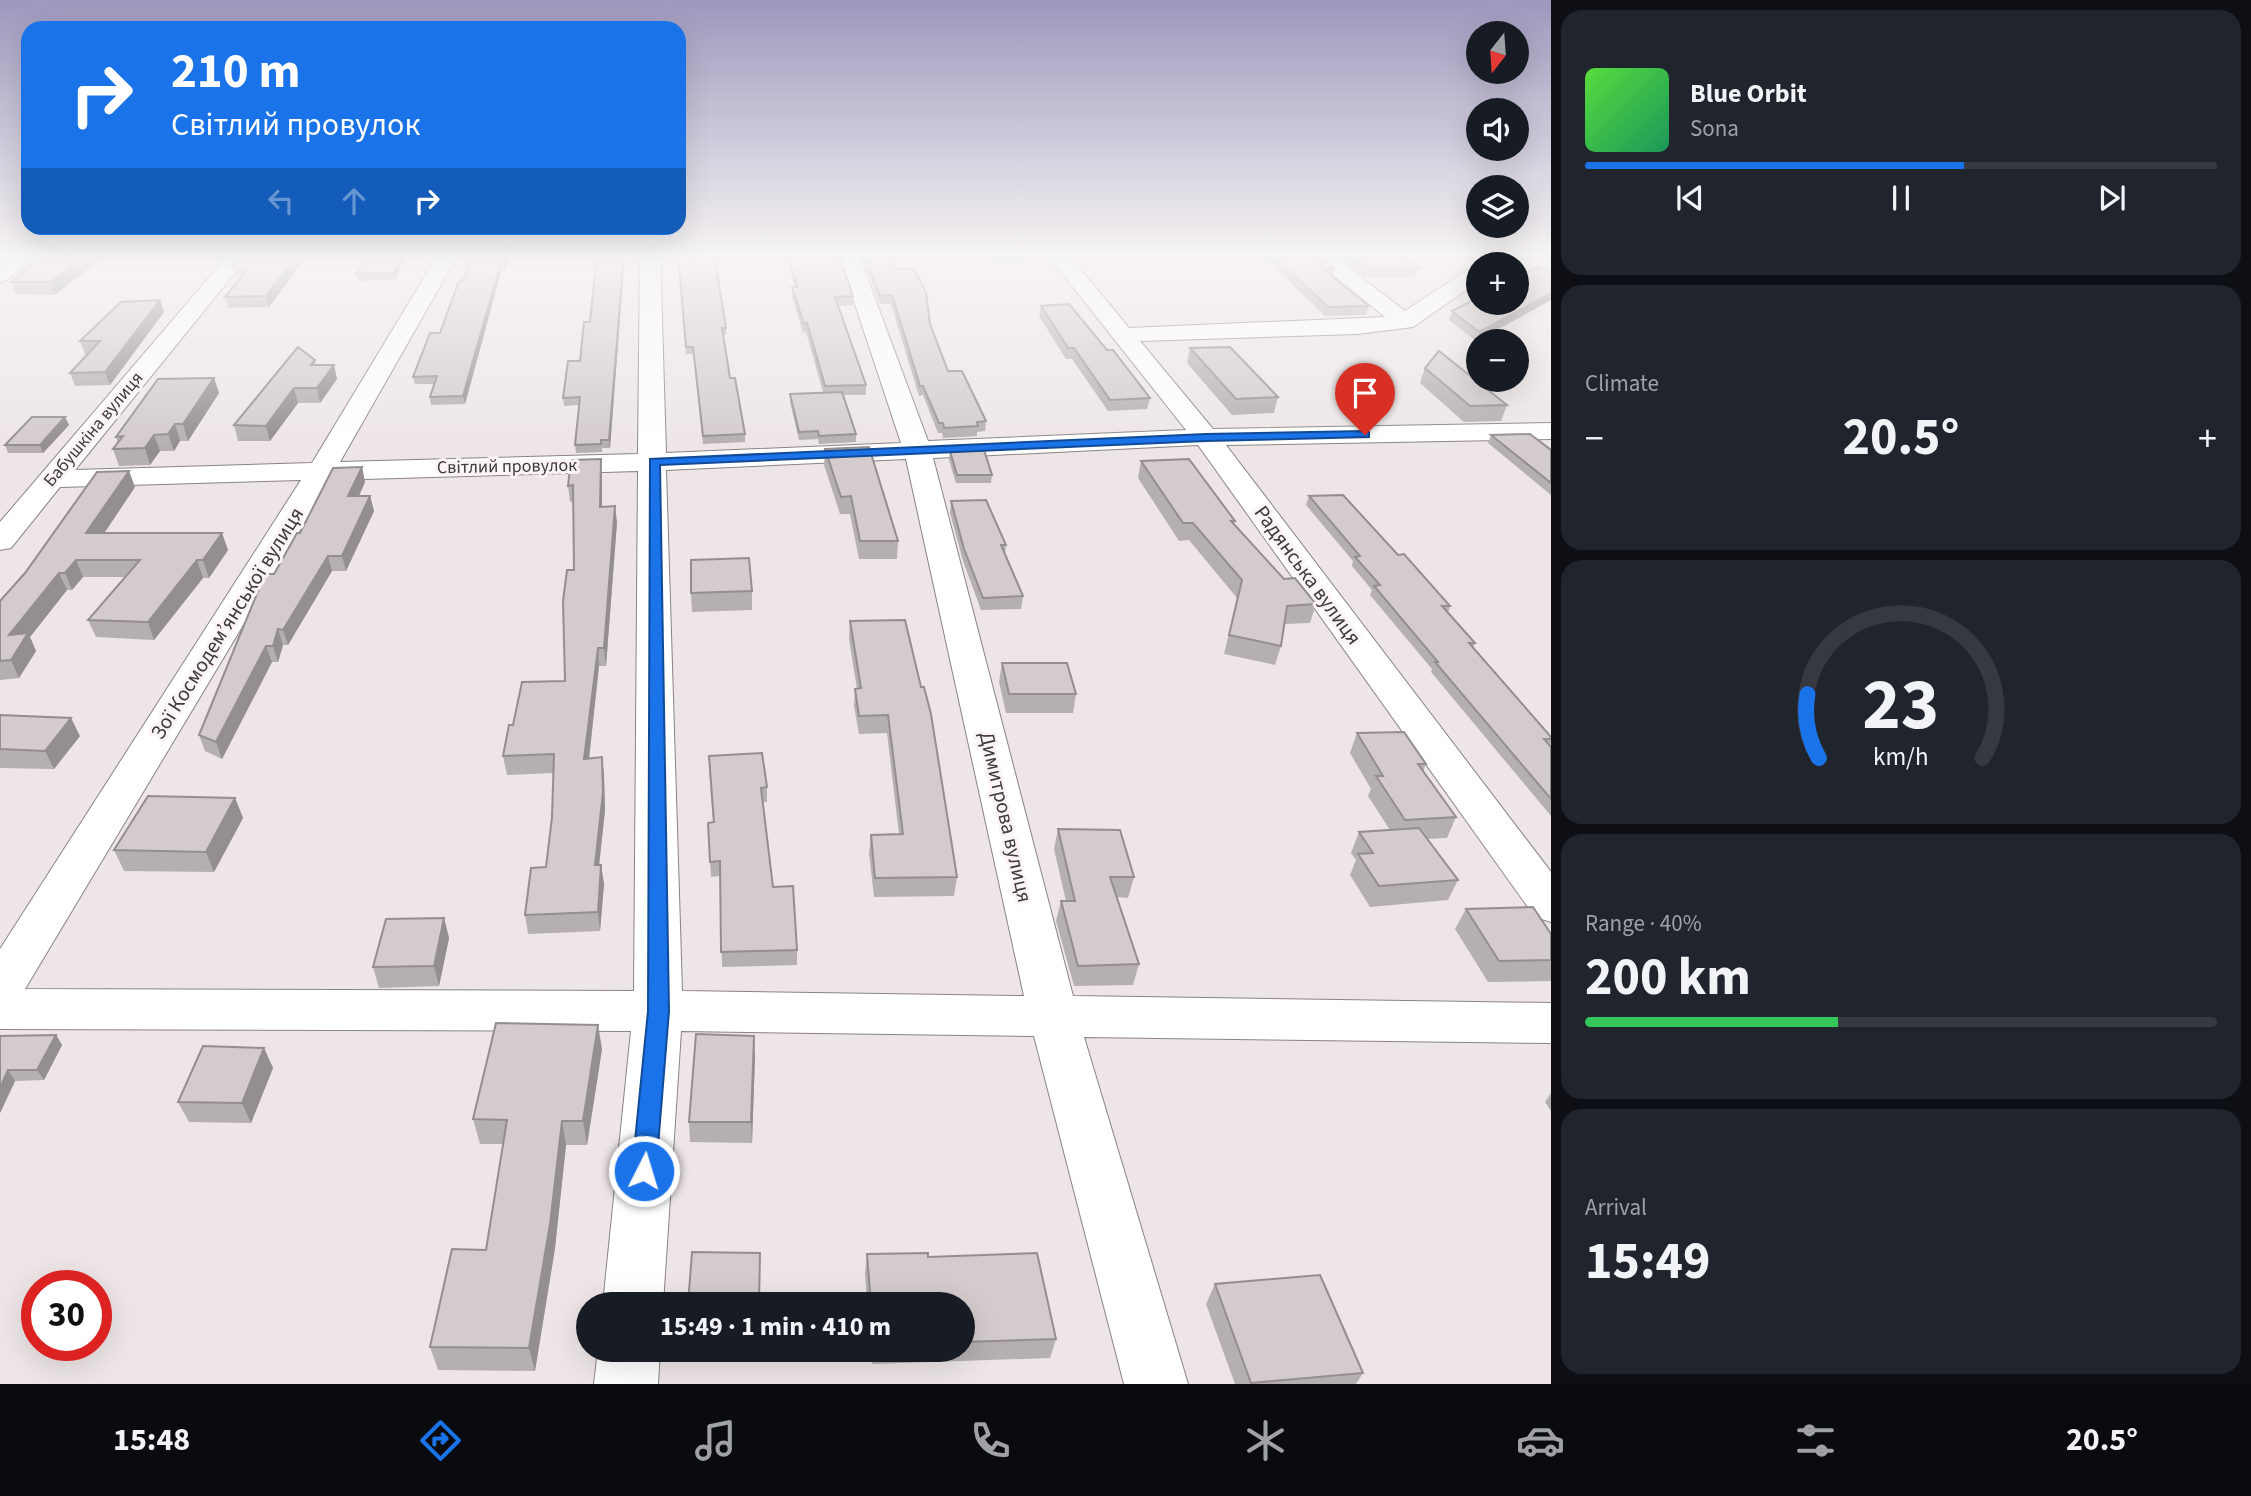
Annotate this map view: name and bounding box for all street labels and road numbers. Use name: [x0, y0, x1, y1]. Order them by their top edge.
street label: Бабушкіна вулиця: [38, 366, 149, 492]
street label: Світлий провулок: [437, 453, 577, 480]
street label: Радянська вулиця: [1247, 499, 1369, 651]
street label: Зої Космодем’янської вулиця: [143, 501, 311, 745]
street label: Димитрова вулиця: [972, 729, 1040, 905]

